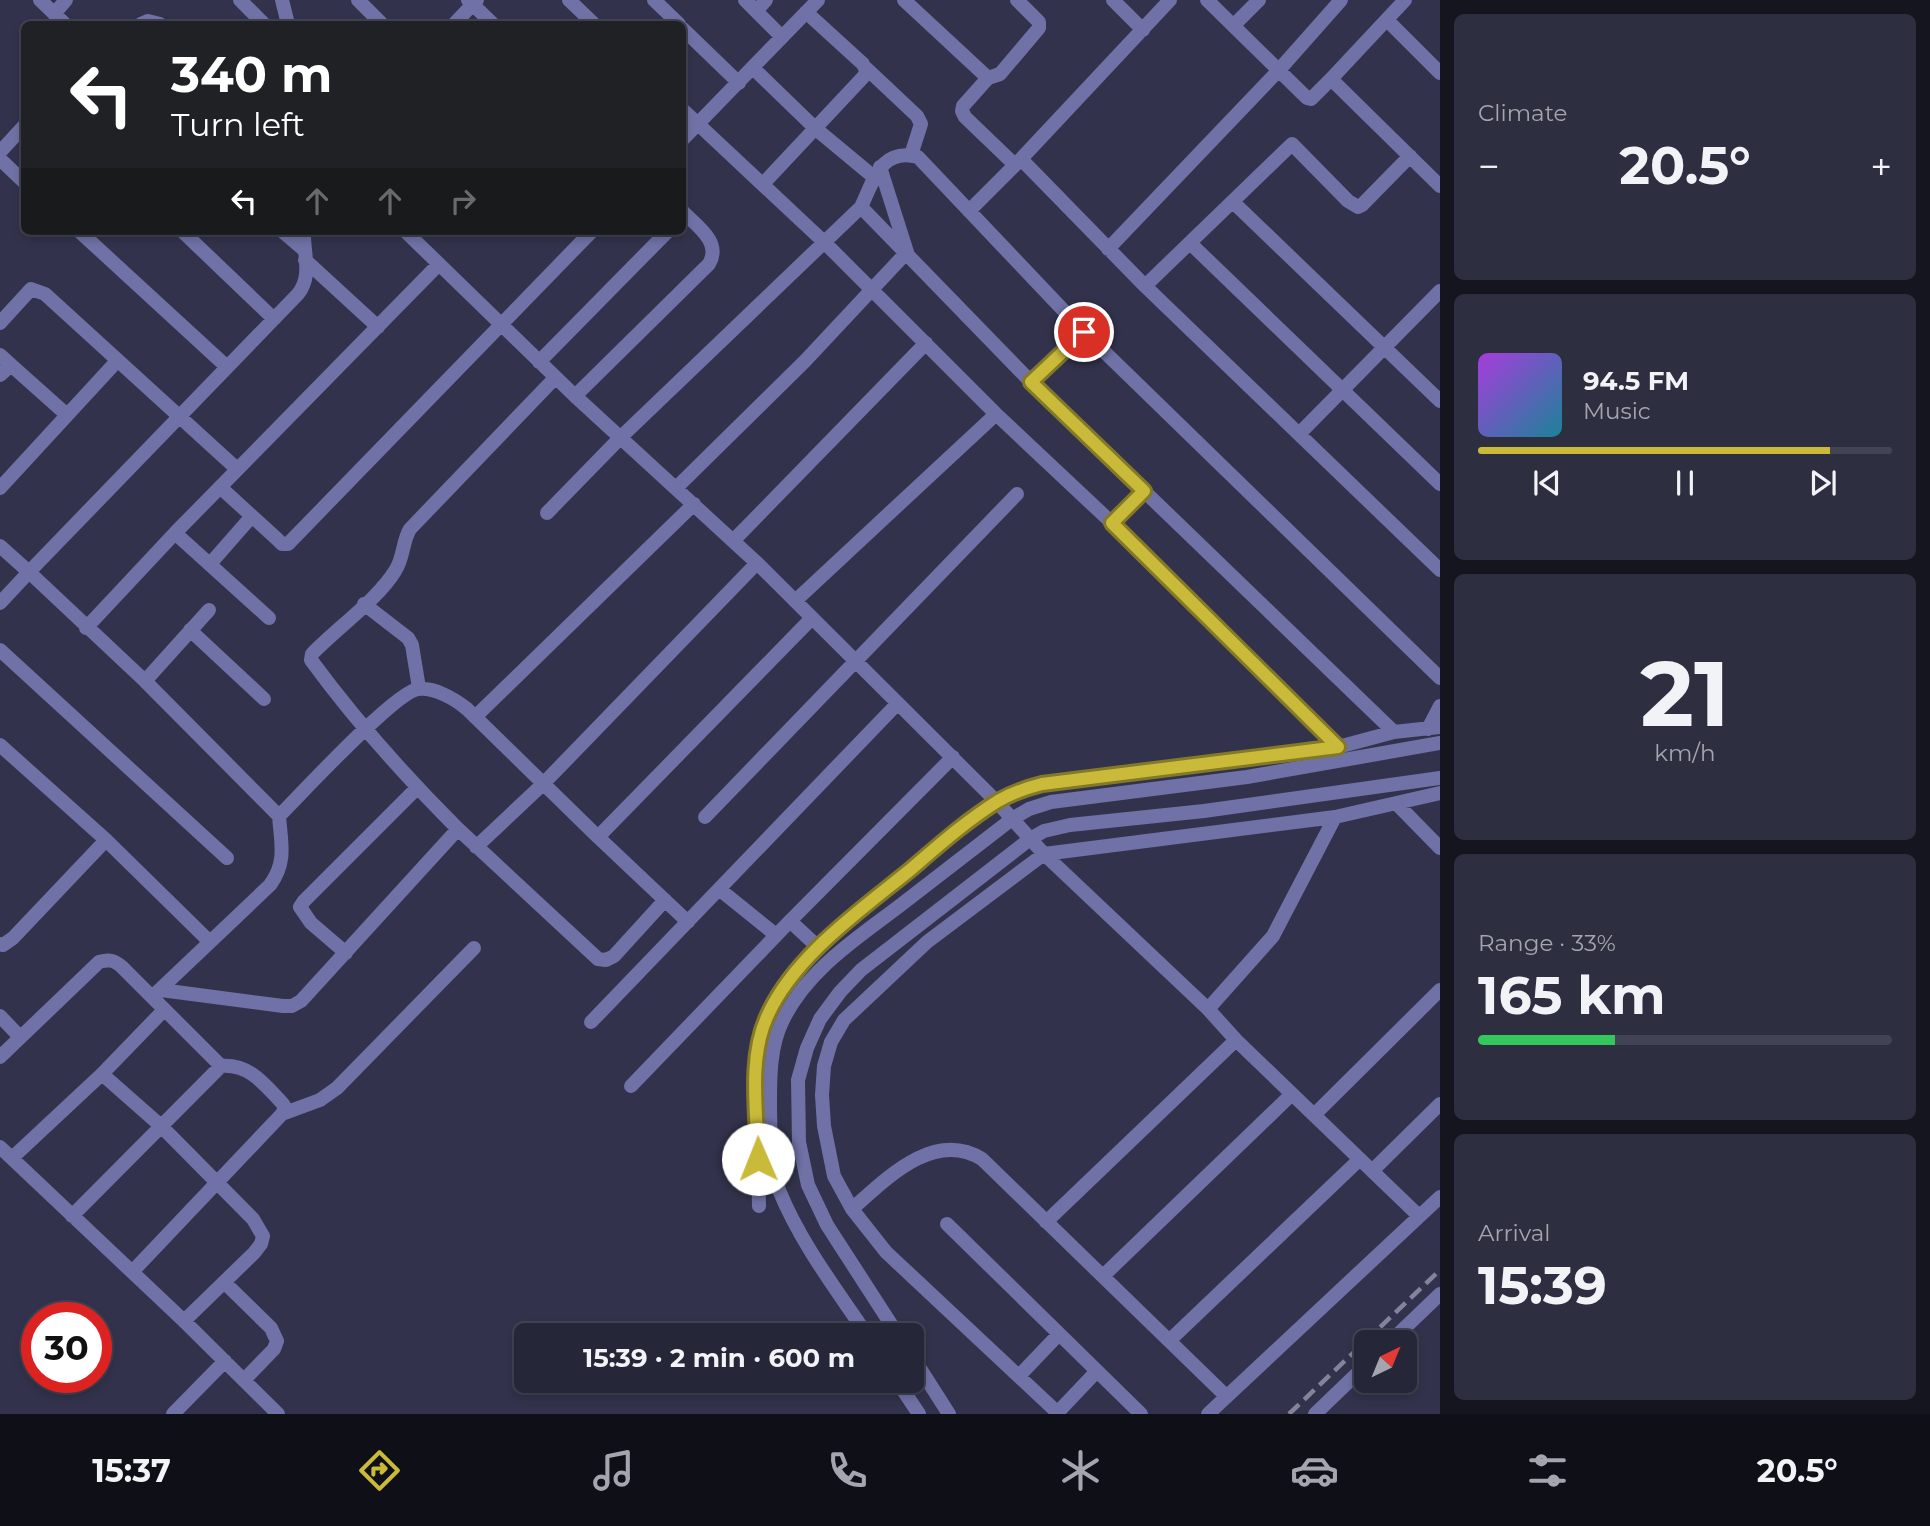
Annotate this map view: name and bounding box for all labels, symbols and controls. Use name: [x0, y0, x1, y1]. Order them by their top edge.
text: 340 m: [171, 45, 332, 104]
icon: left: [56, 49, 147, 140]
text: Climate: [1478, 99, 1567, 127]
text: Turn left: [171, 105, 305, 144]
text: 20.5°: [1619, 134, 1751, 197]
text: −: [1478, 143, 1500, 190]
text: +: [1870, 143, 1892, 190]
icon: left: [225, 182, 263, 220]
icon: ahead: [298, 182, 336, 220]
icon: ahead: [371, 182, 409, 220]
icon: right: [444, 182, 482, 220]
pin: [1054, 302, 1114, 362]
icon: arrive: [1065, 313, 1103, 351]
text: 94.5 FM: [1583, 365, 1689, 397]
text: Music: [1583, 397, 1651, 425]
icon: previous: [1528, 464, 1566, 502]
icon: pause: [1666, 464, 1704, 502]
icon: next: [1804, 464, 1842, 502]
text: 21: [1640, 638, 1730, 749]
text: km/h: [1654, 739, 1716, 767]
text: Range · 33%: [1478, 929, 1616, 957]
text: 165 km: [1478, 964, 1666, 1027]
position arrow: [721, 1122, 795, 1196]
text: Arrival: [1478, 1219, 1551, 1247]
text: 15:39: [1478, 1254, 1607, 1317]
speed limit sign: 30: [21, 1302, 112, 1393]
north arrow: [1354, 1330, 1418, 1393]
map controls: [1354, 1330, 1417, 1393]
text: 15:39 · 2 min · 600 m: [583, 1342, 855, 1374]
icon: directions: [355, 1446, 404, 1495]
icon: music: [589, 1446, 638, 1495]
icon: phone: [823, 1446, 872, 1495]
icon: climate: [1056, 1446, 1105, 1495]
icon: car: [1290, 1446, 1339, 1495]
icon: filters: [1523, 1446, 1572, 1495]
text: 15:37: [92, 1451, 171, 1490]
text: 20.5°: [1757, 1451, 1838, 1490]

